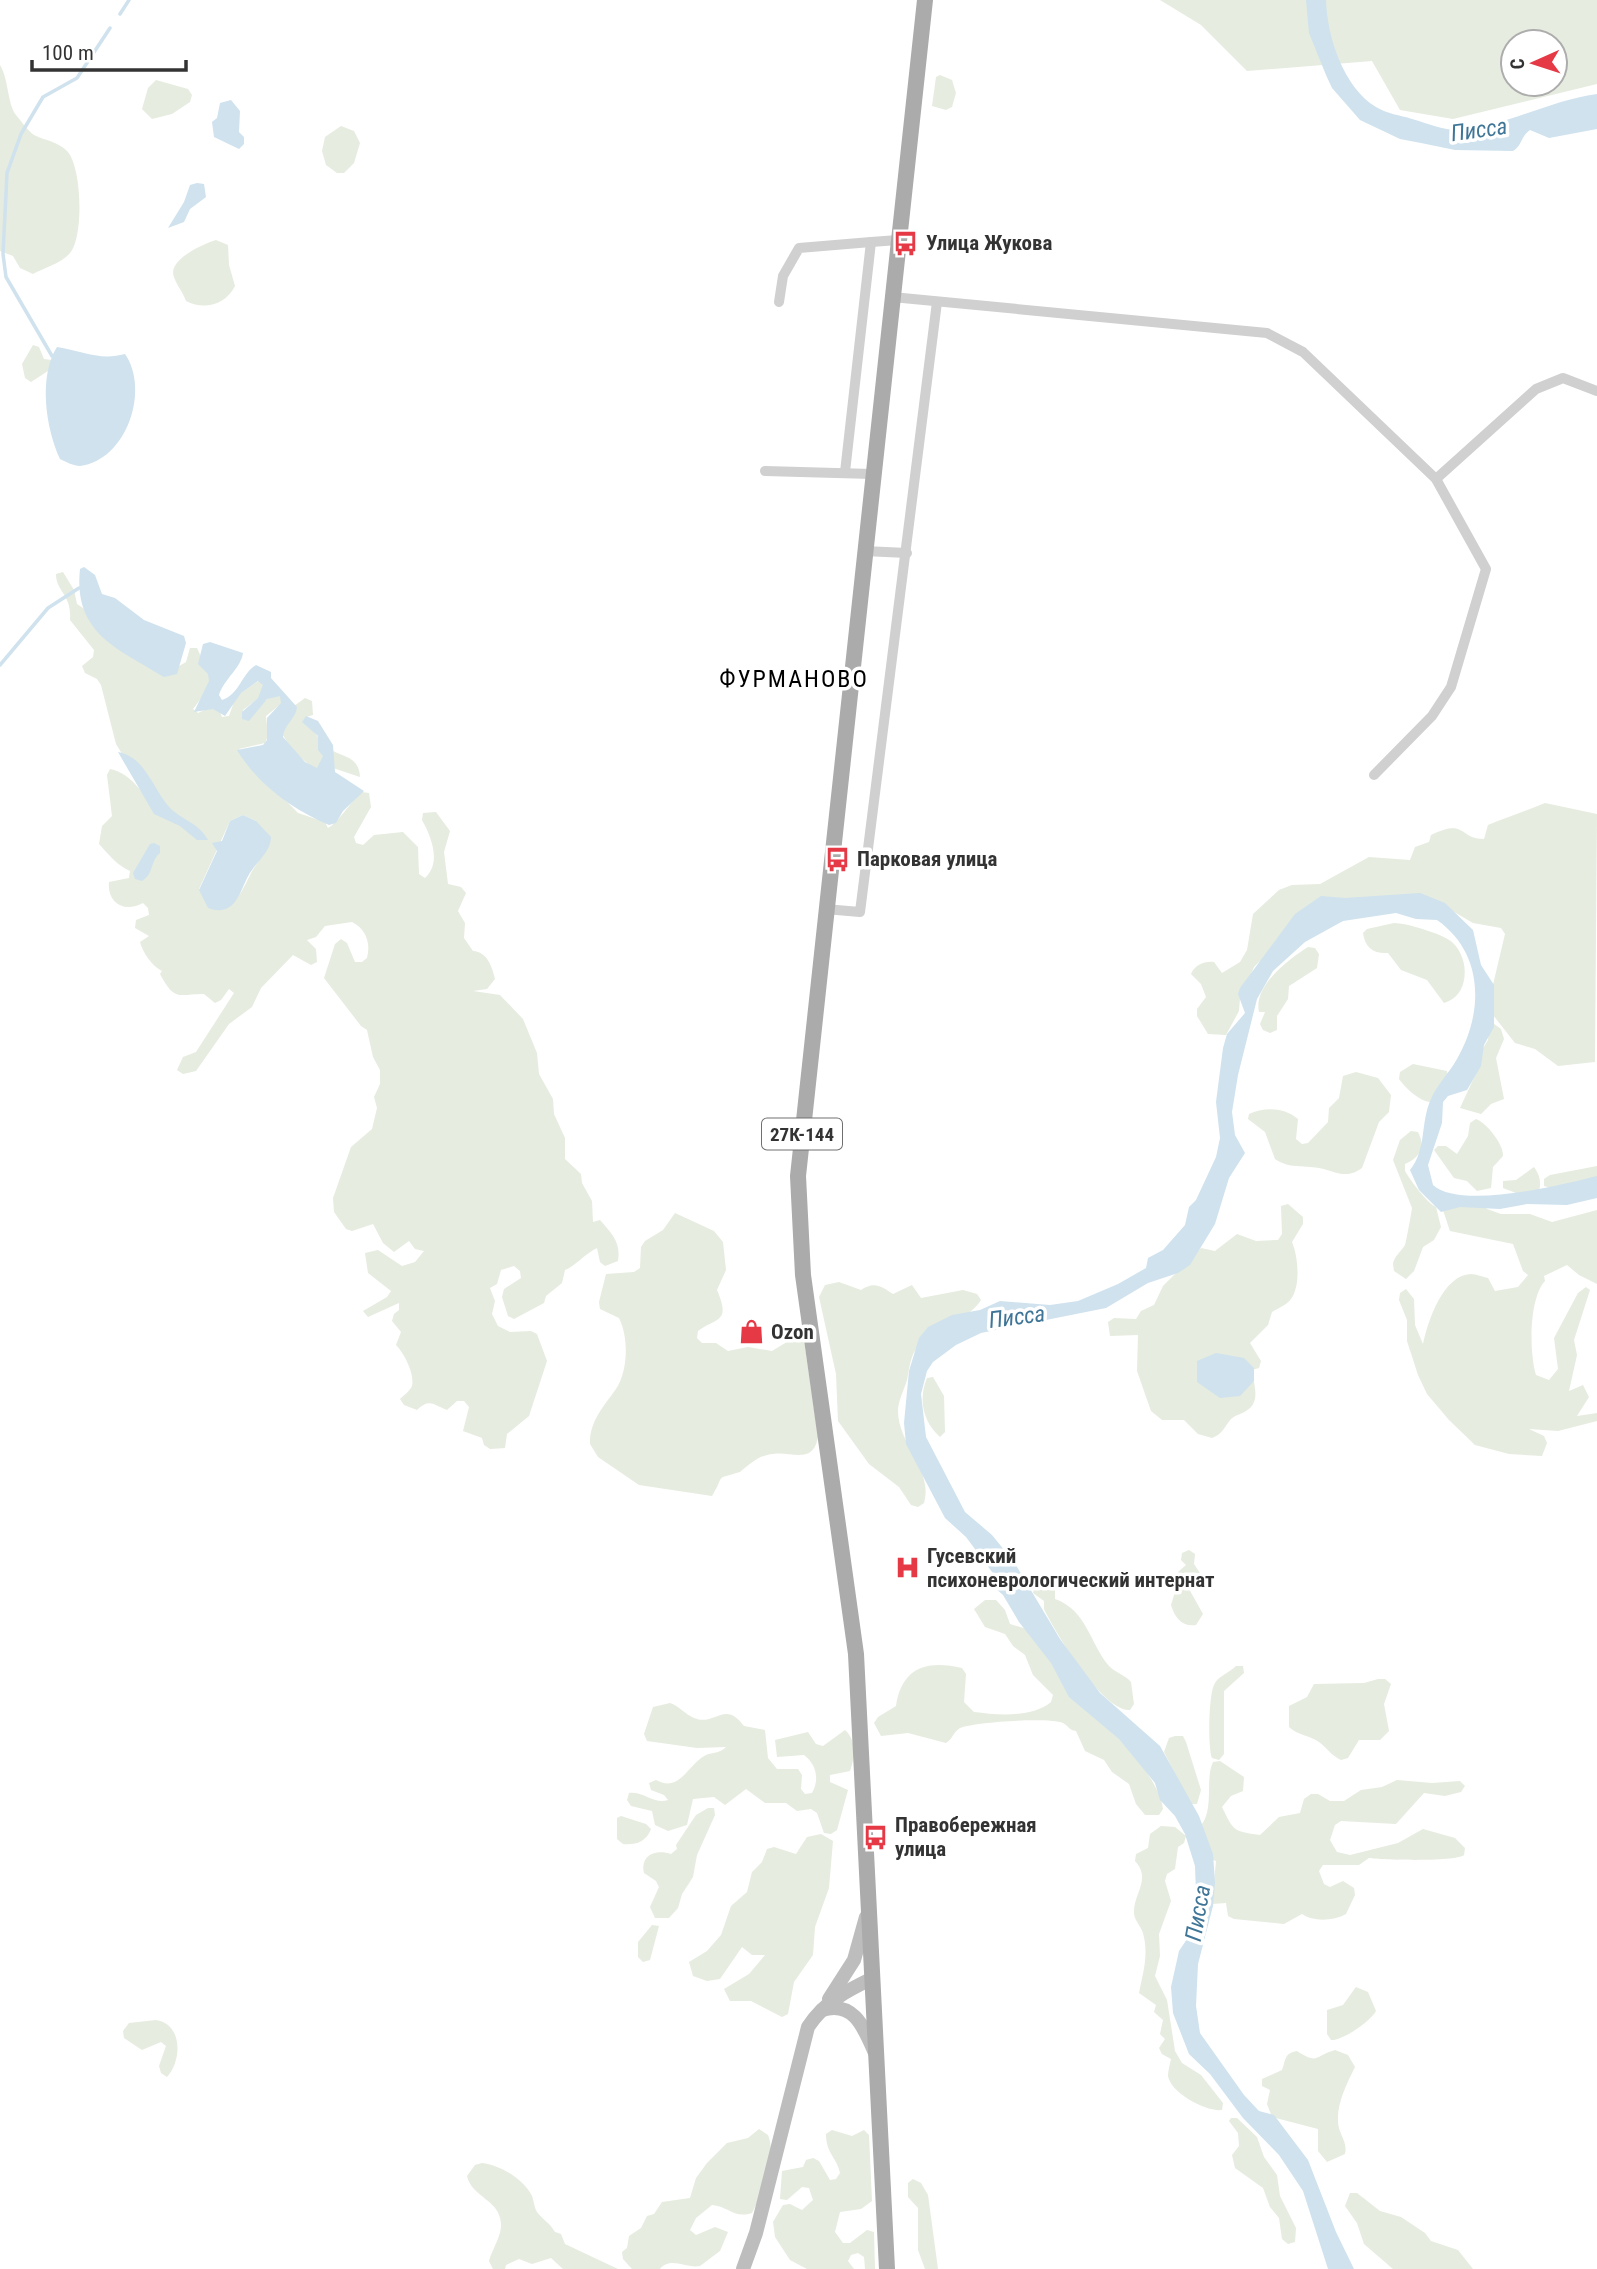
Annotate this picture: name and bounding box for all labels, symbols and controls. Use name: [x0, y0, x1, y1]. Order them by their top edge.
scale bar: [32, 28, 186, 72]
north arrow: [1499, 28, 1569, 98]
text: 100 m: [42, 41, 94, 65]
text: С: [1506, 58, 1529, 70]
water label: Писса: [1449, 113, 1509, 147]
bus stop icon: Улица Жукова: [892, 229, 920, 257]
place label: Улица Жукова: [926, 231, 1052, 255]
district label: ФУРМАНОВО: [719, 665, 869, 693]
bus stop icon: Парковая улица: [823, 845, 851, 873]
place label: Парковая улица: [857, 847, 998, 871]
road number: 27К-144: [762, 1118, 842, 1150]
water label: Писса: [987, 1300, 1047, 1334]
shop icon: Ozon: [737, 1318, 765, 1346]
place label: Ozon: [771, 1320, 814, 1344]
place label: Гусевский психоневрологический интернат: [927, 1544, 1215, 1592]
hospital icon: Гусевский психоневрологический интернат: [893, 1554, 921, 1582]
place label: Правобережная улица: [895, 1813, 1037, 1861]
bus stop icon: Правобережная улица: [861, 1823, 889, 1851]
water label: Писса: [1180, 1883, 1216, 1943]

